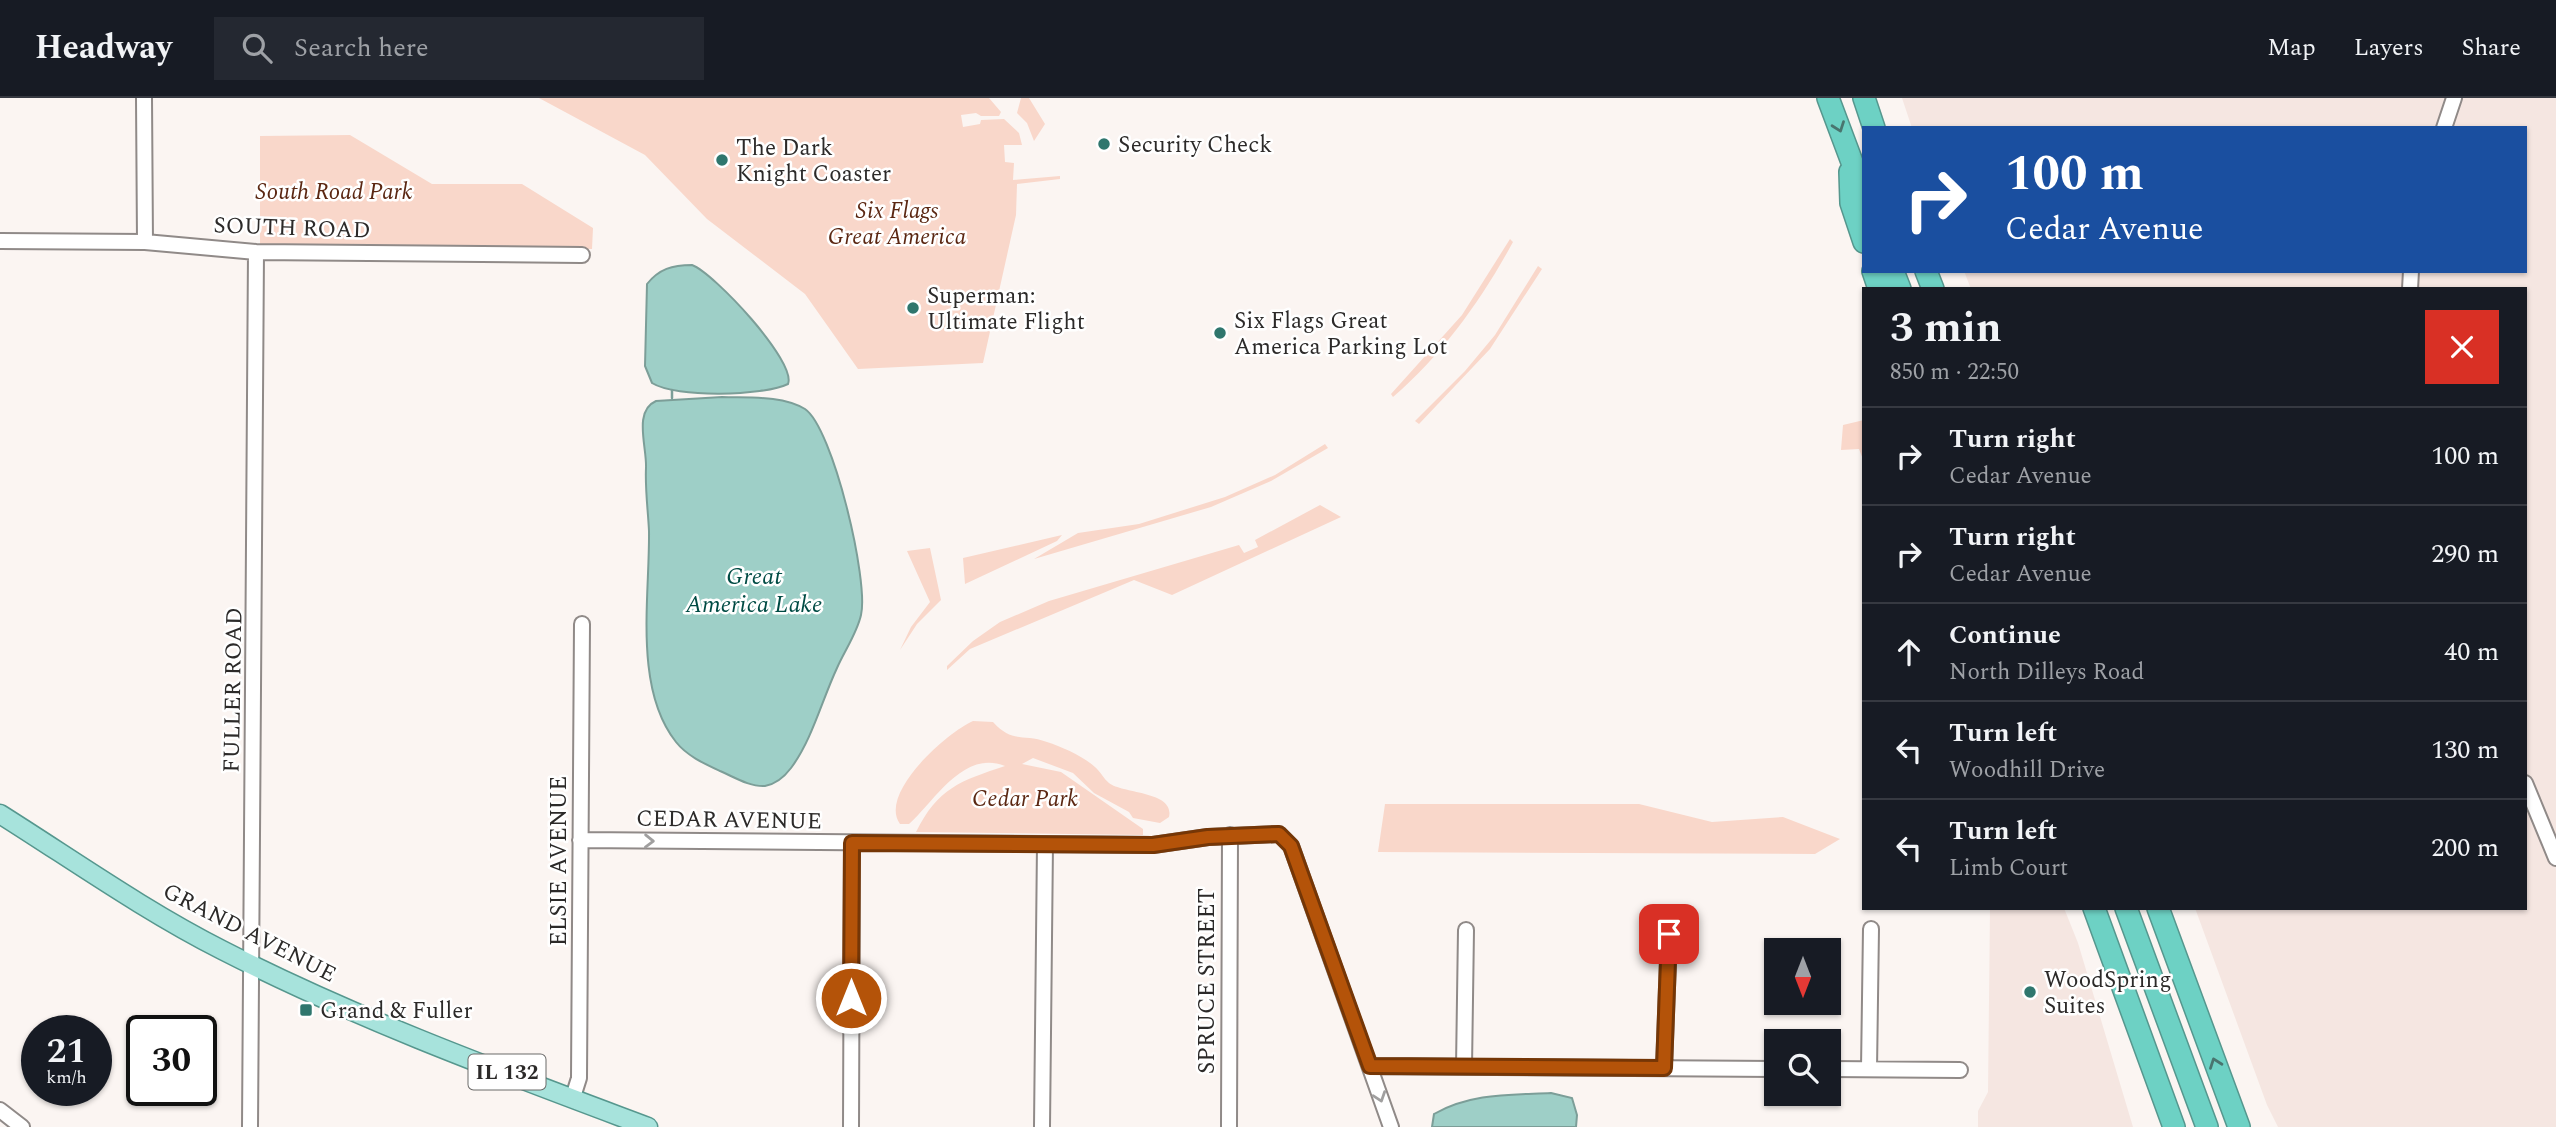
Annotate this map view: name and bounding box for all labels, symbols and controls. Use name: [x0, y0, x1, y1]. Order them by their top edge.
search box: [214, 17, 704, 80]
text: Headway: [35, 23, 172, 73]
text: Search here: [294, 28, 429, 68]
icon: search: [238, 29, 276, 67]
text: Map: [2267, 30, 2316, 66]
text: Layers: [2354, 30, 2424, 66]
text: Share: [2462, 30, 2521, 66]
one-way arrow: [1830, 121, 1844, 133]
place label: Security Check: [1118, 128, 1272, 163]
place label: The Dark Knight Coaster: [736, 131, 891, 192]
marker: Security Check: [1096, 136, 1112, 152]
text: 100 m: [2005, 137, 2144, 212]
marker: The Dark Knight Coaster: [714, 152, 730, 168]
icon: right: [1890, 154, 1981, 245]
park label: South Road Park: [256, 175, 413, 210]
park label: Six Flags Great America: [828, 194, 967, 255]
text: Cedar Avenue: [2005, 205, 2204, 254]
street label: SOUTH ROAD: [213, 208, 371, 249]
place label: Superman: Ultimate Flight: [927, 279, 1085, 340]
text: 3 min: [1890, 297, 2002, 360]
marker: Superman: Ultimate Flight: [905, 300, 921, 316]
place label: Six Flags Great America Parking Lot: [1234, 304, 1447, 365]
button: close: [2425, 310, 2499, 384]
marker: Six Flags Great America Parking Lot: [1212, 325, 1228, 341]
text: 850 m · 22:50: [1890, 355, 2019, 390]
text: Turn right: [1949, 419, 2076, 459]
text: 100 m: [2431, 436, 2499, 476]
icon: right: [1890, 437, 1928, 475]
text: Cedar Avenue: [1949, 459, 2092, 494]
text: Turn right: [1949, 517, 2076, 557]
text: 290 m: [2431, 534, 2499, 574]
icon: right: [1890, 535, 1928, 573]
text: Cedar Avenue: [1949, 557, 2092, 592]
water label: Great America Lake: [685, 559, 822, 623]
street label: FULLER ROAD: [215, 607, 252, 773]
text: Continue: [1949, 615, 2061, 655]
text: 40 m: [2444, 632, 2499, 672]
icon: ahead: [1890, 633, 1928, 671]
text: North Dilleys Road: [1949, 655, 2144, 690]
text: Turn left: [1949, 713, 2057, 753]
text: 130 m: [2431, 730, 2499, 770]
icon: left: [1890, 731, 1928, 769]
text: Woodhill Drive: [1949, 753, 2105, 788]
street label: ELSIE AVENUE: [542, 776, 577, 946]
park label: Cedar Park: [972, 782, 1078, 817]
street label: CEDAR AVENUE: [636, 801, 822, 840]
text: Turn left: [1949, 811, 2057, 851]
text: 200 m: [2431, 828, 2499, 868]
icon: left: [1890, 829, 1928, 867]
one-way arrow: [644, 833, 654, 849]
text: Limb Court: [1949, 851, 2068, 886]
street label: GRAND AVENUE: [156, 874, 342, 992]
street label: SPRUCE STREET: [1190, 888, 1225, 1074]
pin: [1639, 904, 1699, 964]
icon: arrive: [1650, 915, 1688, 953]
north arrow: [1764, 938, 1841, 1015]
map controls: [1764, 938, 1841, 1106]
position arrow: [814, 961, 888, 1035]
place label: WoodSpring Suites: [2044, 963, 2171, 1024]
marker: WoodSpring Suites: [2022, 984, 2038, 1000]
place label: Grand & Fuller: [320, 994, 473, 1029]
marker: Grand & Fuller: [298, 1002, 314, 1018]
speed limit sign: 30: [126, 1015, 217, 1106]
text: 21: [47, 1025, 86, 1078]
button: search: [1764, 1029, 1841, 1106]
road number: IL 132: [468, 1054, 546, 1090]
one-way arrow: [2209, 1057, 2223, 1070]
text: km/h: [46, 1064, 87, 1091]
one-way arrow: [1372, 1090, 1386, 1102]

